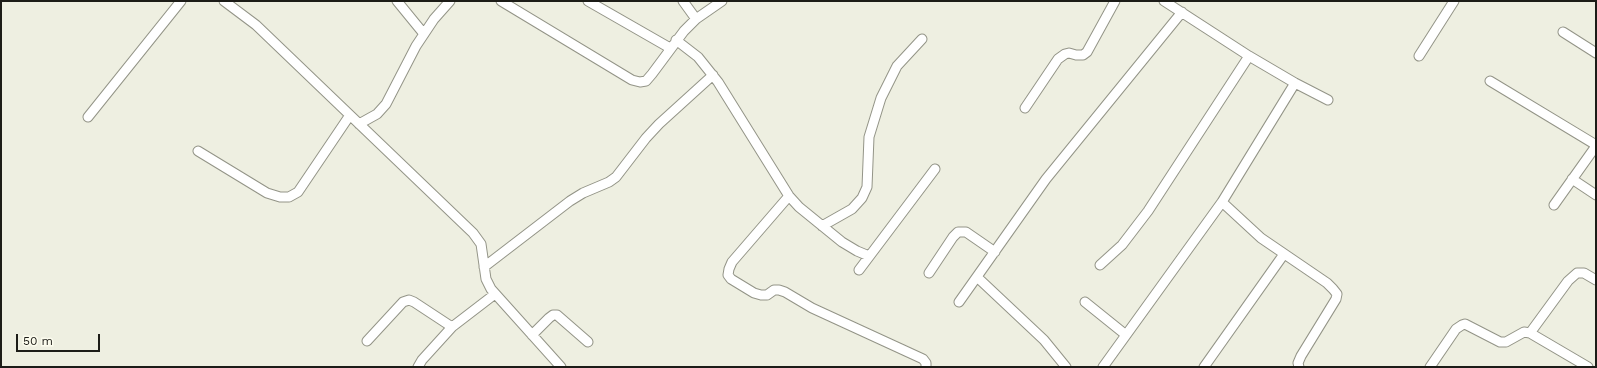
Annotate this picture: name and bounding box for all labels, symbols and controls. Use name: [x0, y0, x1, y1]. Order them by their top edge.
scale bar: [18, 326, 102, 352]
text: 50 m: [23, 334, 53, 348]

